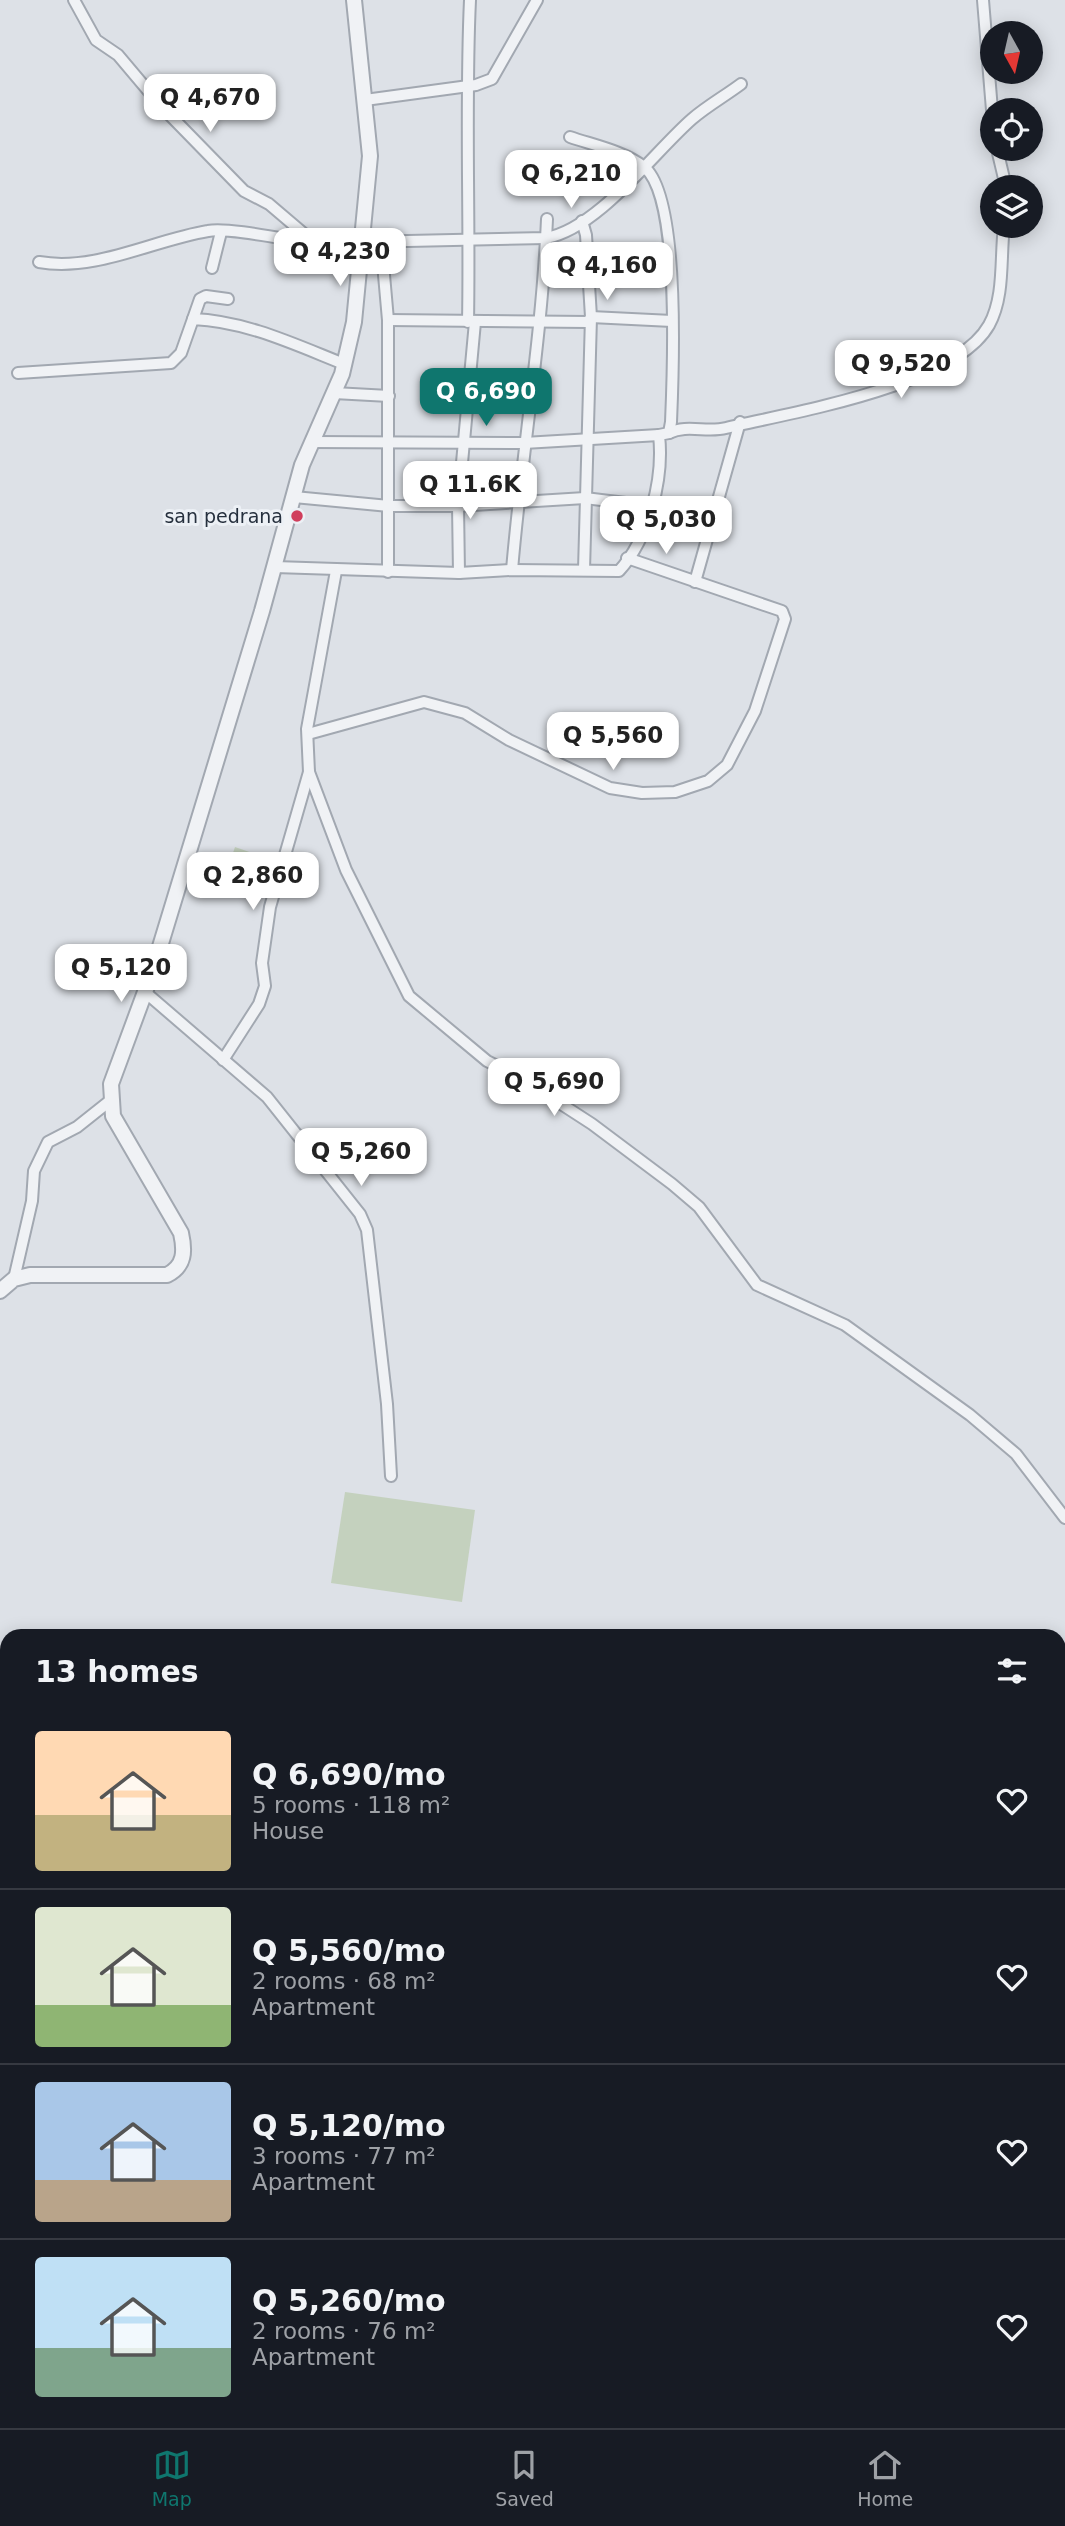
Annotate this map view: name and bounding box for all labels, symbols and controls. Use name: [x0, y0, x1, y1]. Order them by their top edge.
north arrow: [980, 21, 1043, 84]
map controls: [980, 21, 1043, 238]
pin: Q 4,670: [145, 74, 275, 134]
text: Q 4,670: [160, 84, 260, 110]
button: locate: [980, 98, 1043, 161]
pin: Q 6,210: [506, 150, 636, 210]
text: Q 6,210: [521, 160, 621, 186]
button: layers: [980, 175, 1043, 238]
pin: Q 4,230: [275, 229, 405, 288]
text: Q 4,230: [290, 238, 390, 264]
pin: Q 4,160: [542, 243, 672, 302]
text: Q 4,160: [557, 252, 657, 278]
pin: Q 9,520: [836, 340, 966, 400]
text: Q 9,520: [851, 350, 951, 376]
pin: Q 6,690: [421, 368, 551, 428]
text: Q 6,690: [436, 378, 536, 404]
pin: Q 11.6K: [405, 462, 535, 521]
text: Q 11.6K: [419, 471, 521, 497]
pin: Q 5,030: [601, 496, 731, 556]
place label: san pedrana: [164, 505, 283, 527]
text: Q 5,030: [616, 506, 716, 532]
marker: san pedrana: [289, 508, 305, 524]
pin: Q 5,560: [548, 712, 678, 772]
text: Q 5,560: [563, 722, 663, 748]
pin: Q 2,860: [188, 852, 318, 912]
text: Q 2,860: [203, 862, 303, 888]
pin: Q 5,120: [56, 944, 186, 1004]
text: Q 5,120: [71, 954, 171, 980]
pin: Q 5,690: [489, 1058, 619, 1118]
text: Q 5,690: [504, 1068, 604, 1094]
pin: Q 5,260: [296, 1128, 426, 1188]
text: Q 5,260: [311, 1138, 411, 1164]
icon: filters: [993, 1652, 1031, 1690]
text: 13 homes: [35, 1654, 199, 1689]
text: Q 6,690/mo: [252, 1757, 446, 1792]
icon: home: [91, 1759, 175, 1843]
icon: heart: [993, 1782, 1031, 1820]
text: 5 rooms · 118 m²: [252, 1792, 450, 1818]
text: House: [252, 1818, 324, 1844]
text: Q 5,560/mo: [252, 1933, 446, 1968]
icon: home: [91, 1935, 175, 2019]
icon: heart: [993, 1958, 1031, 1996]
text: 2 rooms · 68 m²: [252, 1968, 436, 1994]
text: Apartment: [252, 1994, 375, 2020]
text: Q 5,120/mo: [252, 2108, 446, 2143]
icon: home: [91, 2110, 175, 2194]
icon: heart: [993, 2133, 1031, 2171]
text: 3 rooms · 77 m²: [252, 2143, 436, 2169]
text: Apartment: [252, 2169, 375, 2195]
text: Q 5,260/mo: [252, 2283, 446, 2318]
icon: home: [91, 2285, 175, 2369]
icon: heart: [993, 2308, 1031, 2346]
text: 2 rooms · 76 m²: [252, 2318, 436, 2344]
text: Apartment: [252, 2344, 375, 2370]
tab: Map: [152, 2446, 192, 2510]
tab: Saved: [495, 2446, 554, 2510]
tab: Home: [857, 2446, 913, 2510]

